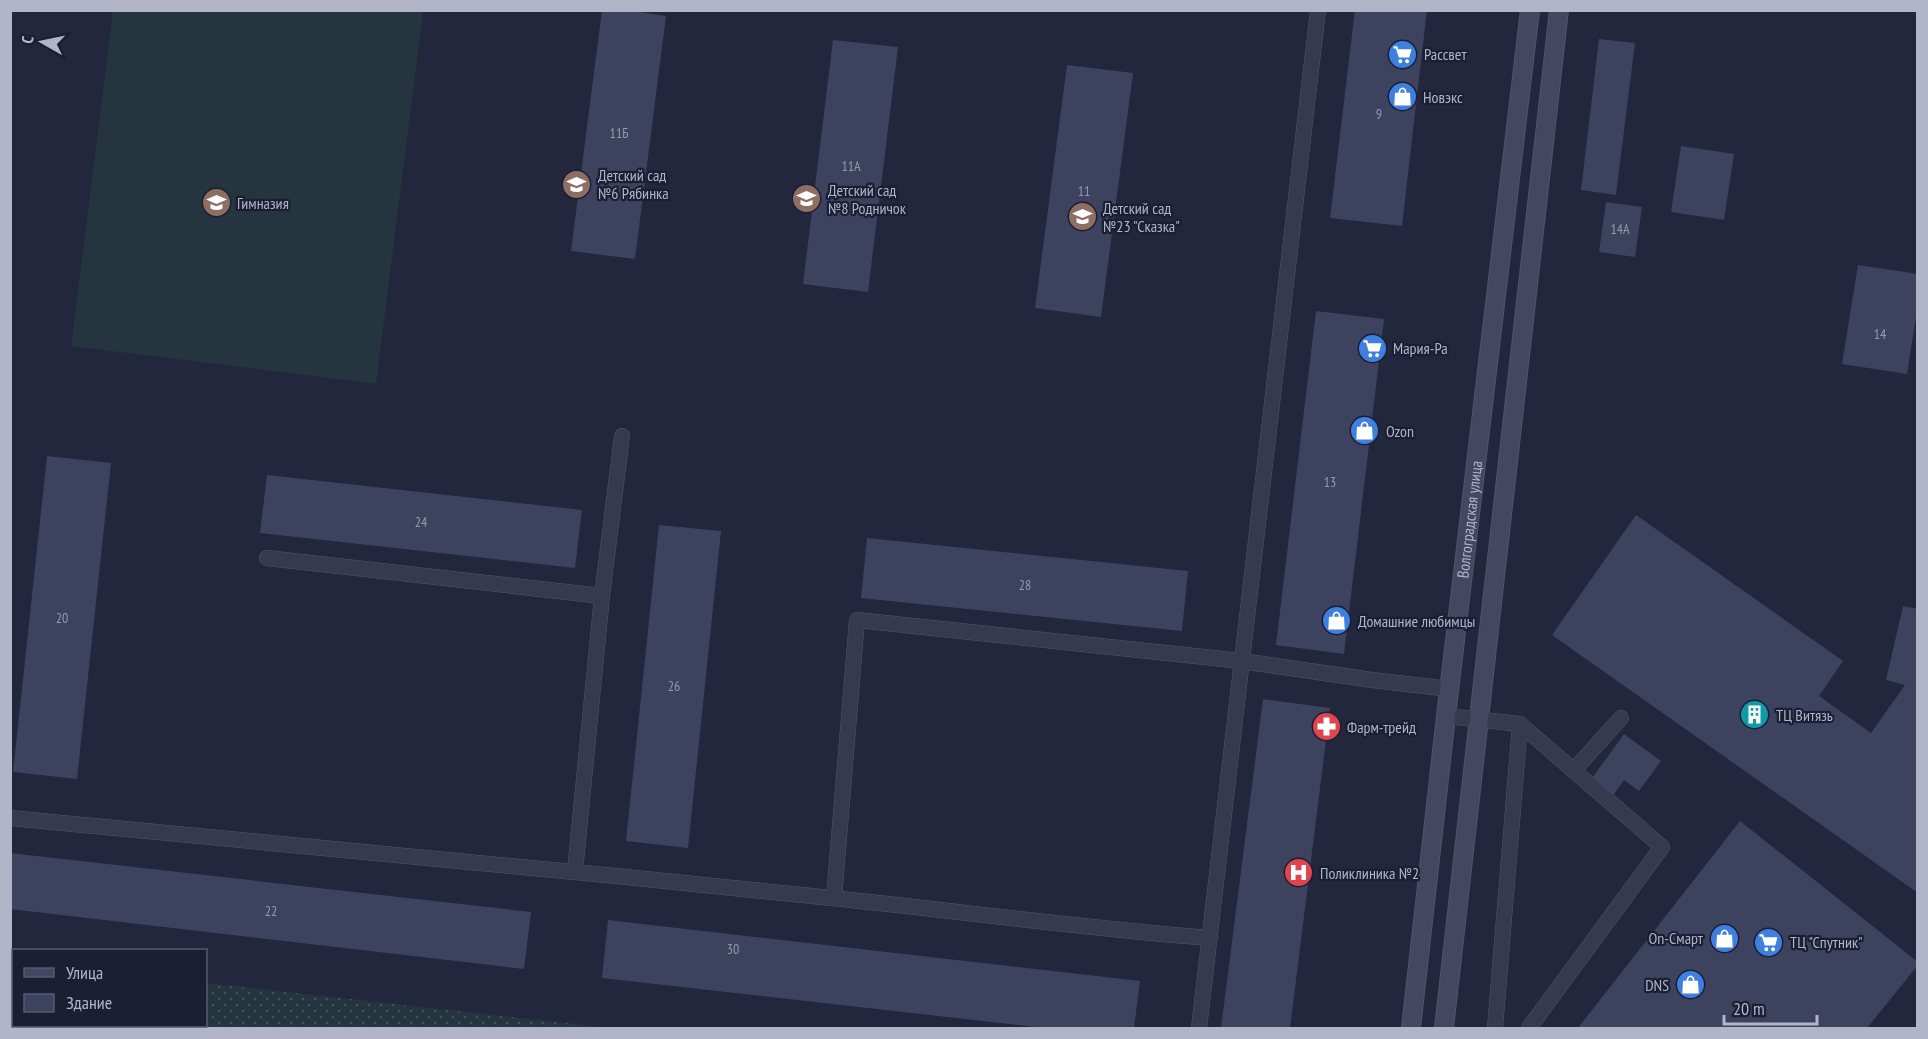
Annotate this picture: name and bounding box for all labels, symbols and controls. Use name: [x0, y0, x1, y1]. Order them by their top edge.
north arrow: [12, 12, 72, 72]
text: С: [17, 34, 38, 45]
supermarket icon: Рассвет: [1387, 38, 1419, 70]
place label: Рассвет: [1424, 44, 1467, 64]
shop icon: Новэкс: [1386, 81, 1418, 113]
place label: Новэкс: [1423, 87, 1463, 107]
house number: 9: [1376, 105, 1382, 123]
house number: 11Б: [610, 124, 628, 142]
house number: 11А: [841, 157, 861, 175]
place label: Детский сад №6 Рябинка: [598, 165, 669, 203]
school or university icon: Детский сад №6 Рябинка: [561, 168, 593, 200]
place label: Детский сад №8 Родничок: [828, 180, 907, 218]
house number: 11: [1078, 182, 1090, 200]
school or university icon: Детский сад №8 Родничок: [791, 183, 823, 215]
school or university icon: Гимназия: [200, 187, 232, 219]
place label: Гимназия: [237, 193, 289, 213]
place label: Детский сад №23 "Сказка": [1103, 198, 1180, 236]
school or university icon: Детский сад №23 "Сказка": [1066, 201, 1098, 233]
house number: 14А: [1610, 220, 1630, 238]
house number: 14: [1874, 325, 1887, 343]
supermarket icon: Мария-Ра: [1356, 332, 1388, 364]
place label: Мария-Ра: [1393, 338, 1448, 358]
shop icon: Ozon: [1349, 415, 1381, 447]
place label: Ozon: [1386, 421, 1414, 441]
street label: Волгоградская улица: [1452, 459, 1486, 579]
house number: 13: [1324, 473, 1336, 491]
house number: 24: [415, 513, 428, 531]
house number: 28: [1019, 576, 1031, 594]
shop icon: Домашние любимцы: [1321, 605, 1353, 637]
house number: 20: [56, 609, 68, 627]
place label: Домашние любимцы: [1358, 611, 1475, 631]
house number: 26: [668, 677, 680, 695]
building icon: ТЦ Витязь: [1739, 699, 1771, 731]
place label: ТЦ Витязь: [1776, 705, 1833, 725]
pharmacy icon: Фарм-трейд: [1310, 711, 1342, 743]
place label: Фарм-трейд: [1347, 717, 1416, 737]
hospital icon: Поликлиника №2: [1283, 857, 1315, 889]
place label: Поликлиника №2: [1320, 863, 1419, 883]
house number: 22: [265, 902, 277, 920]
shop icon: On-Смарт: [1708, 922, 1740, 954]
supermarket icon: ТЦ "Спутник": [1753, 926, 1785, 958]
place label: On-Смарт: [1649, 928, 1704, 948]
place label: ТЦ "Спутник": [1790, 932, 1863, 952]
house number: 30: [727, 940, 739, 958]
legend: [12, 949, 207, 1027]
text: Улица: [66, 961, 103, 984]
shop icon: DNS: [1674, 969, 1706, 1001]
place label: DNS: [1645, 975, 1669, 995]
scale bar: [1724, 988, 1817, 1026]
text: Здание: [66, 991, 112, 1014]
text: 20 m: [1733, 997, 1765, 1020]

